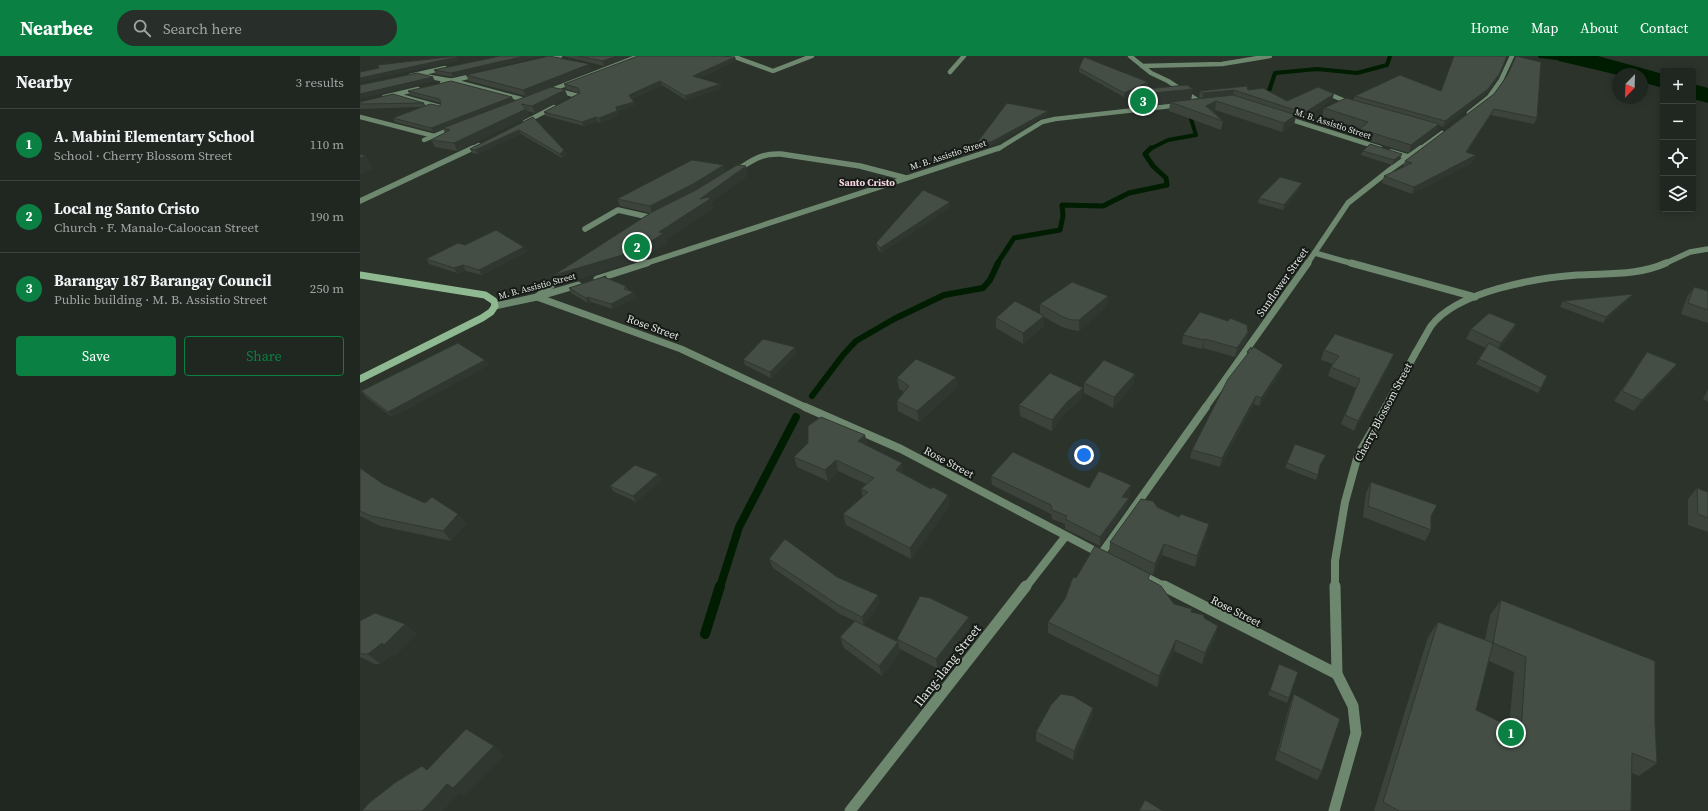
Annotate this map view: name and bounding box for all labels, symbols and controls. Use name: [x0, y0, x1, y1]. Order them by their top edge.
search box: [117, 10, 397, 46]
text: Nearbee: [20, 15, 93, 41]
icon: search: [131, 17, 153, 39]
text: Search here: [163, 18, 242, 39]
text: Home: [1471, 18, 1509, 38]
text: Map: [1531, 18, 1558, 38]
text: About: [1580, 18, 1618, 38]
text: Contact: [1640, 18, 1688, 38]
north arrow: [1612, 68, 1648, 104]
map controls: [1660, 68, 1696, 212]
button: +: [1660, 68, 1696, 104]
text: Nearby: [16, 70, 72, 94]
text: 3 results: [296, 74, 344, 91]
pin: 3: [1130, 86, 1156, 116]
button: −: [1660, 104, 1696, 140]
street label: M. B. Assistio Street: [1293, 106, 1373, 142]
text: A. Mabini Elementary School: [54, 126, 255, 147]
text: 1: [25, 136, 33, 153]
text: 110 m: [310, 136, 344, 153]
street label: M. B. Assistio Street: [908, 137, 988, 173]
button: locate: [1660, 140, 1696, 176]
text: School · Cherry Blossom Street: [54, 147, 232, 164]
district label: Santo Cristo: [839, 176, 895, 189]
button: layers: [1660, 176, 1696, 212]
text: Local ng Santo Cristo: [54, 198, 199, 219]
text: 2: [25, 208, 33, 225]
text: 190 m: [310, 208, 344, 225]
text: Church · F. Manalo-Caloocan Street: [54, 219, 258, 236]
pin: 2: [624, 232, 650, 262]
street label: Sunflower Street: [1253, 245, 1312, 320]
text: Barangay 187 Barangay Council: [54, 270, 272, 291]
street label: M. B. Assistio Street: [497, 270, 577, 302]
text: 3: [25, 280, 33, 297]
text: 250 m: [310, 280, 344, 297]
text: Public building · M. B. Assistio Street: [54, 291, 267, 308]
street label: Rose Street: [625, 311, 681, 344]
button: Save: [16, 336, 176, 376]
button: Share: [184, 336, 344, 376]
street label: Cherry Blossom Street: [1351, 360, 1416, 464]
street label: Rose Street: [921, 443, 977, 482]
your location: [1074, 445, 1094, 465]
street label: Rose Street: [1208, 592, 1264, 631]
street label: Ilang-ilang Street: [910, 620, 985, 710]
pin: 1: [1498, 718, 1524, 748]

